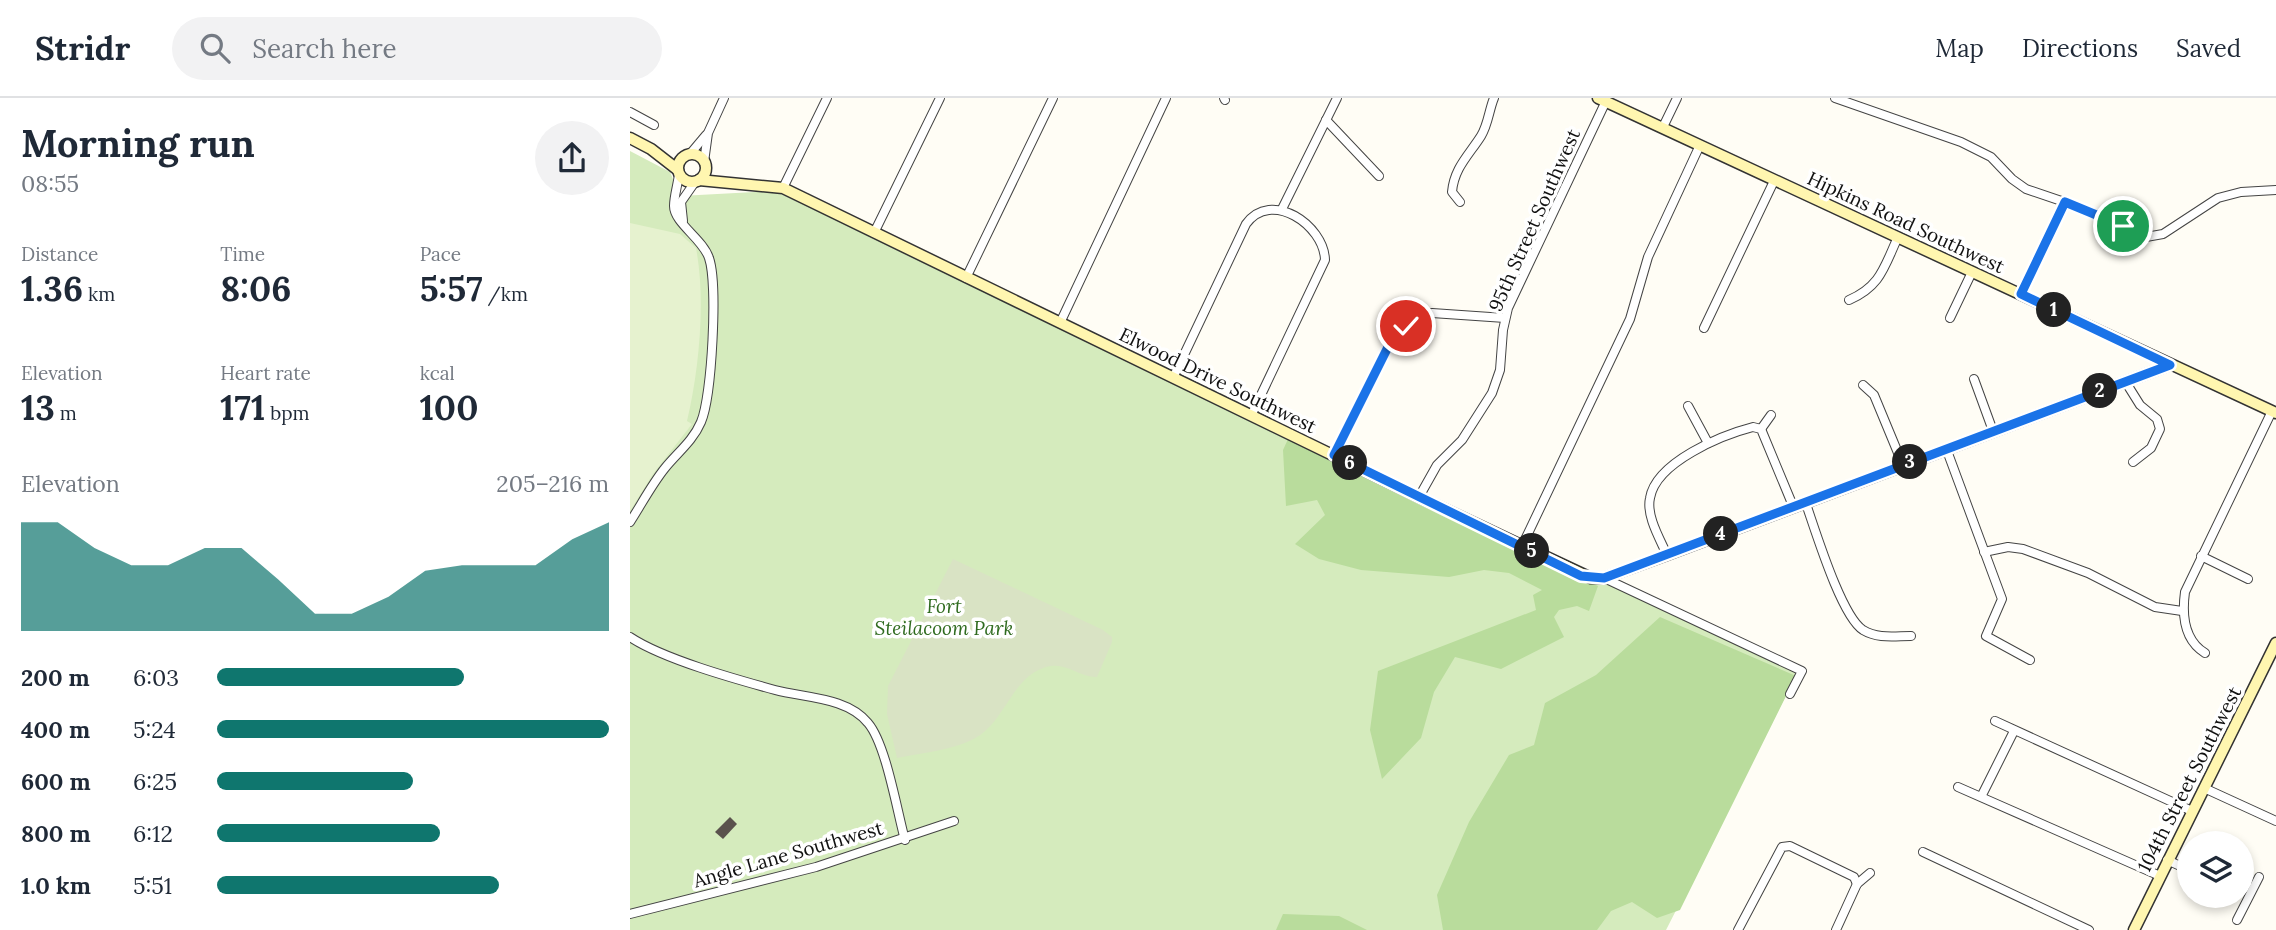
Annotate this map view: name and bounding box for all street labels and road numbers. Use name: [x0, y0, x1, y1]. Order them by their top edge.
street label: 95th Street Southwest: [1483, 124, 1585, 315]
street label: Hipkins Road Southwest: [1804, 166, 2009, 279]
street label: Elwood Drive Southwest: [1116, 322, 1321, 438]
street label: 104th Street Southwest: [2132, 682, 2246, 876]
street label: Angle Lane Southwest: [689, 815, 886, 893]

